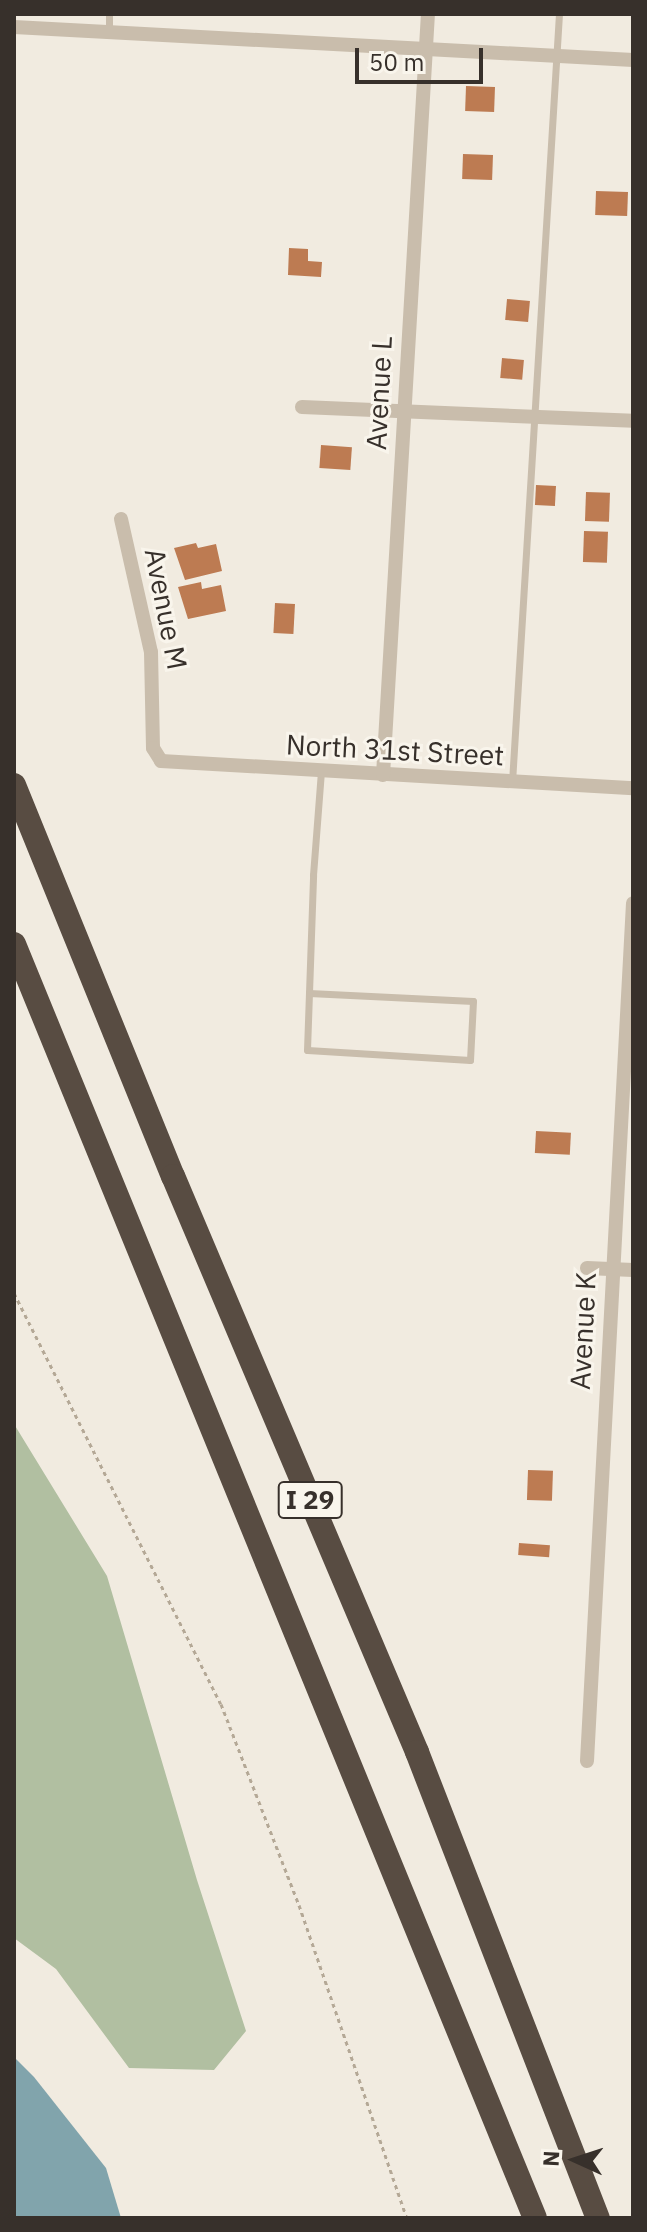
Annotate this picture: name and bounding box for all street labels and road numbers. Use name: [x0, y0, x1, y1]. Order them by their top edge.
street label: Avenue L: [359, 335, 399, 451]
street label: Avenue M: [138, 546, 194, 672]
street label: North 31st Street: [285, 728, 505, 772]
street label: Avenue K: [563, 1271, 603, 1391]
road number: I 29: [276, 1478, 344, 1522]

